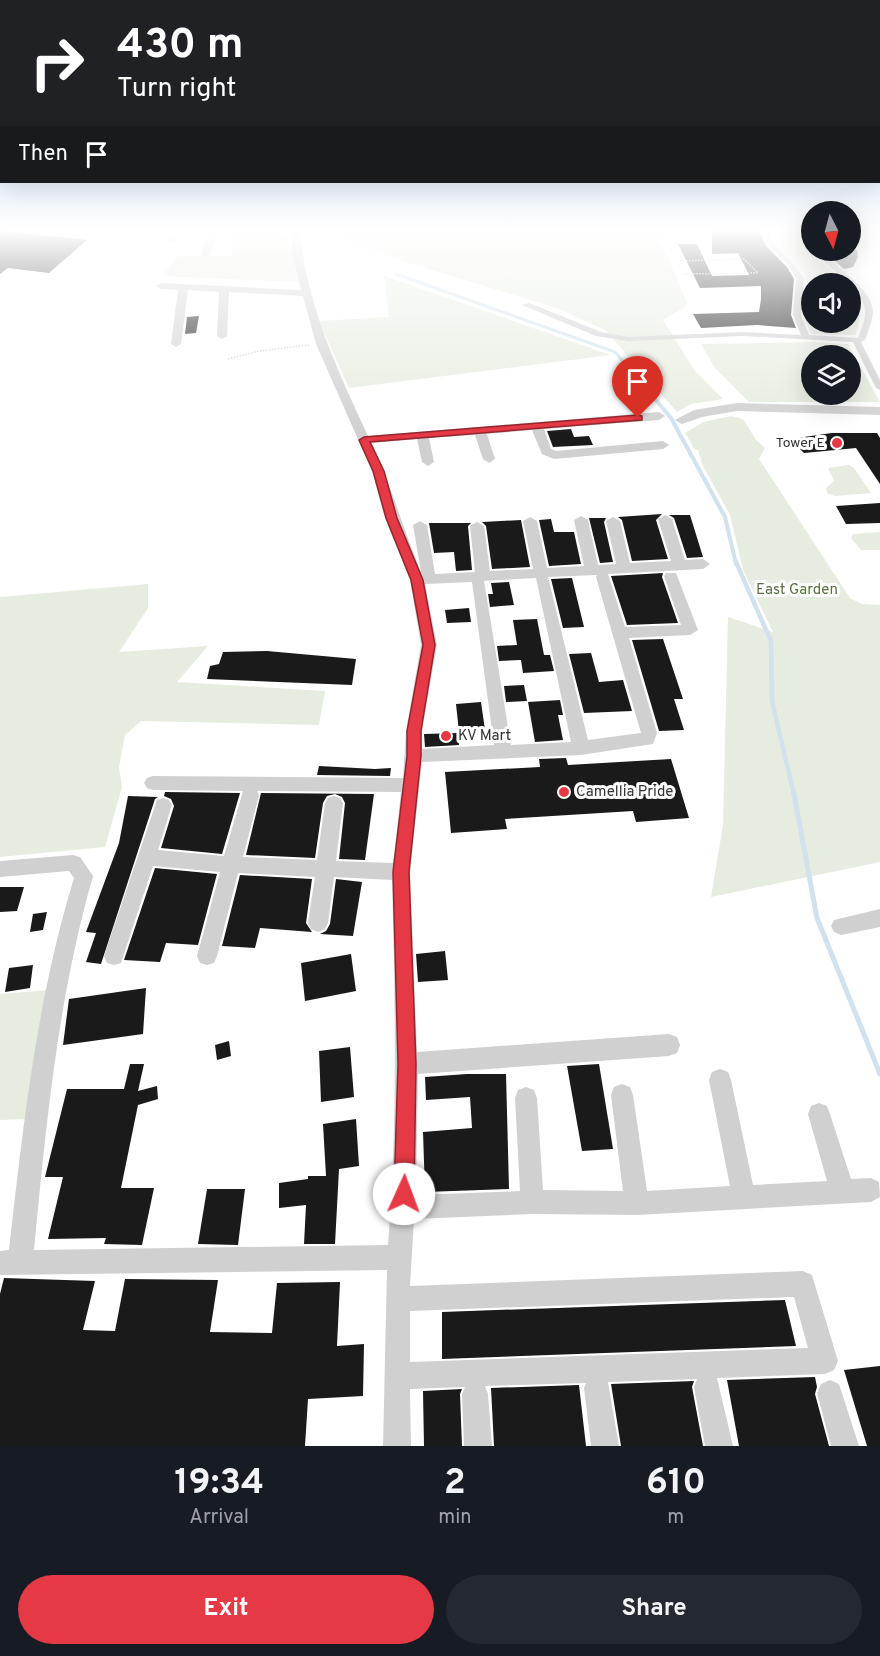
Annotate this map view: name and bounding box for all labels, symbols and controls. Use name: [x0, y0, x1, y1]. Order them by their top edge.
text: 430 m: [117, 20, 243, 73]
icon: right: [18, 24, 96, 102]
text: Turn right: [117, 72, 236, 106]
icon: arrive: [80, 138, 113, 171]
text: Then: [18, 141, 68, 168]
north arrow: [801, 201, 861, 261]
map controls: [801, 201, 861, 405]
button: sound: [801, 273, 861, 333]
button: layers: [801, 345, 861, 405]
pin: [612, 356, 663, 418]
icon: arrive: [621, 365, 654, 398]
place label: Tower E: [776, 435, 825, 452]
marker: Tower E: [830, 436, 844, 450]
park label: East Garden: [756, 581, 838, 600]
place label: KV Mart: [458, 727, 511, 746]
marker: KV Mart: [439, 729, 453, 743]
place label: Camellia Pride: [576, 783, 673, 802]
marker: Camellia Pride: [557, 785, 571, 799]
position arrow: [372, 1162, 436, 1226]
text: 19:34: [174, 1461, 264, 1507]
text: 2: [444, 1461, 466, 1507]
text: 610: [646, 1461, 706, 1507]
text: Arrival: [189, 1505, 249, 1531]
text: min: [438, 1505, 472, 1531]
text: m: [667, 1505, 684, 1531]
button: Exit: [18, 1575, 434, 1644]
button: Share: [446, 1575, 862, 1644]

